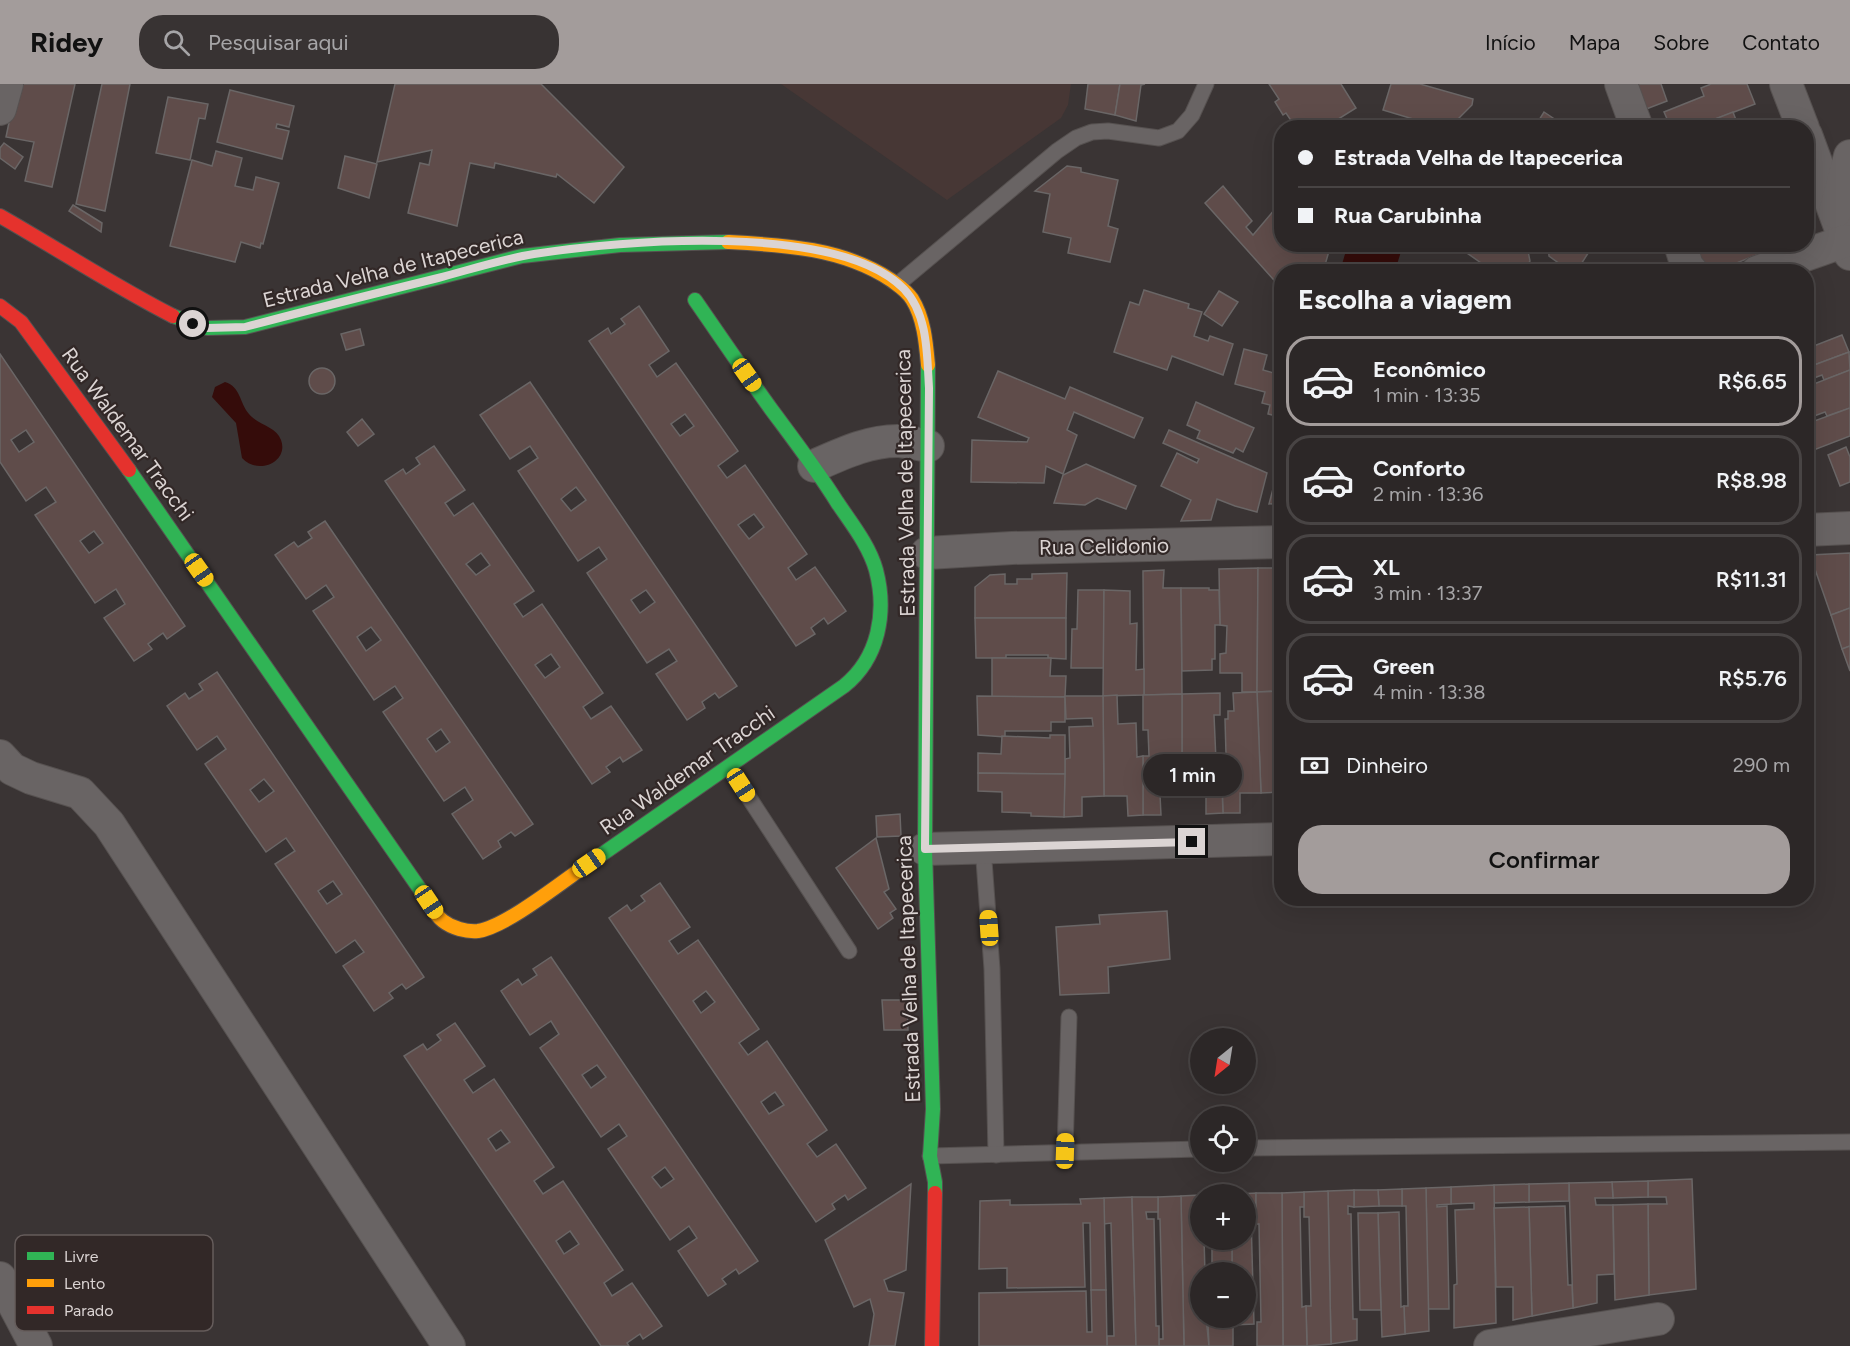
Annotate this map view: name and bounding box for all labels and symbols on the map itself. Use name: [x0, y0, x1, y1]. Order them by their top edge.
street label: Estrada Velha de Itapecerica: [260, 224, 526, 312]
route start: [179, 310, 206, 337]
street label: Rua Waldemar Tracchi: [57, 343, 199, 525]
street label: Estrada Velha de Itapecerica: [890, 349, 920, 617]
car: [729, 355, 765, 395]
street label: Rua Celidonio: [1039, 532, 1169, 560]
car: [181, 550, 217, 590]
street label: Rua Waldemar Tracchi: [595, 700, 779, 840]
callout: 1 min: [1142, 755, 1242, 797]
car: [724, 765, 758, 805]
route end: [1178, 828, 1205, 855]
street label: Estrada Velha de Itapecerica: [891, 835, 925, 1103]
car: [569, 845, 609, 881]
car: [411, 882, 447, 922]
car: [979, 909, 999, 947]
north arrow: [1190, 1028, 1256, 1094]
car: [1055, 1133, 1075, 1169]
legend: [15, 1235, 213, 1331]
text: Livre: [64, 1247, 99, 1266]
text: Lento: [64, 1274, 105, 1293]
text: Parado: [64, 1301, 114, 1320]

